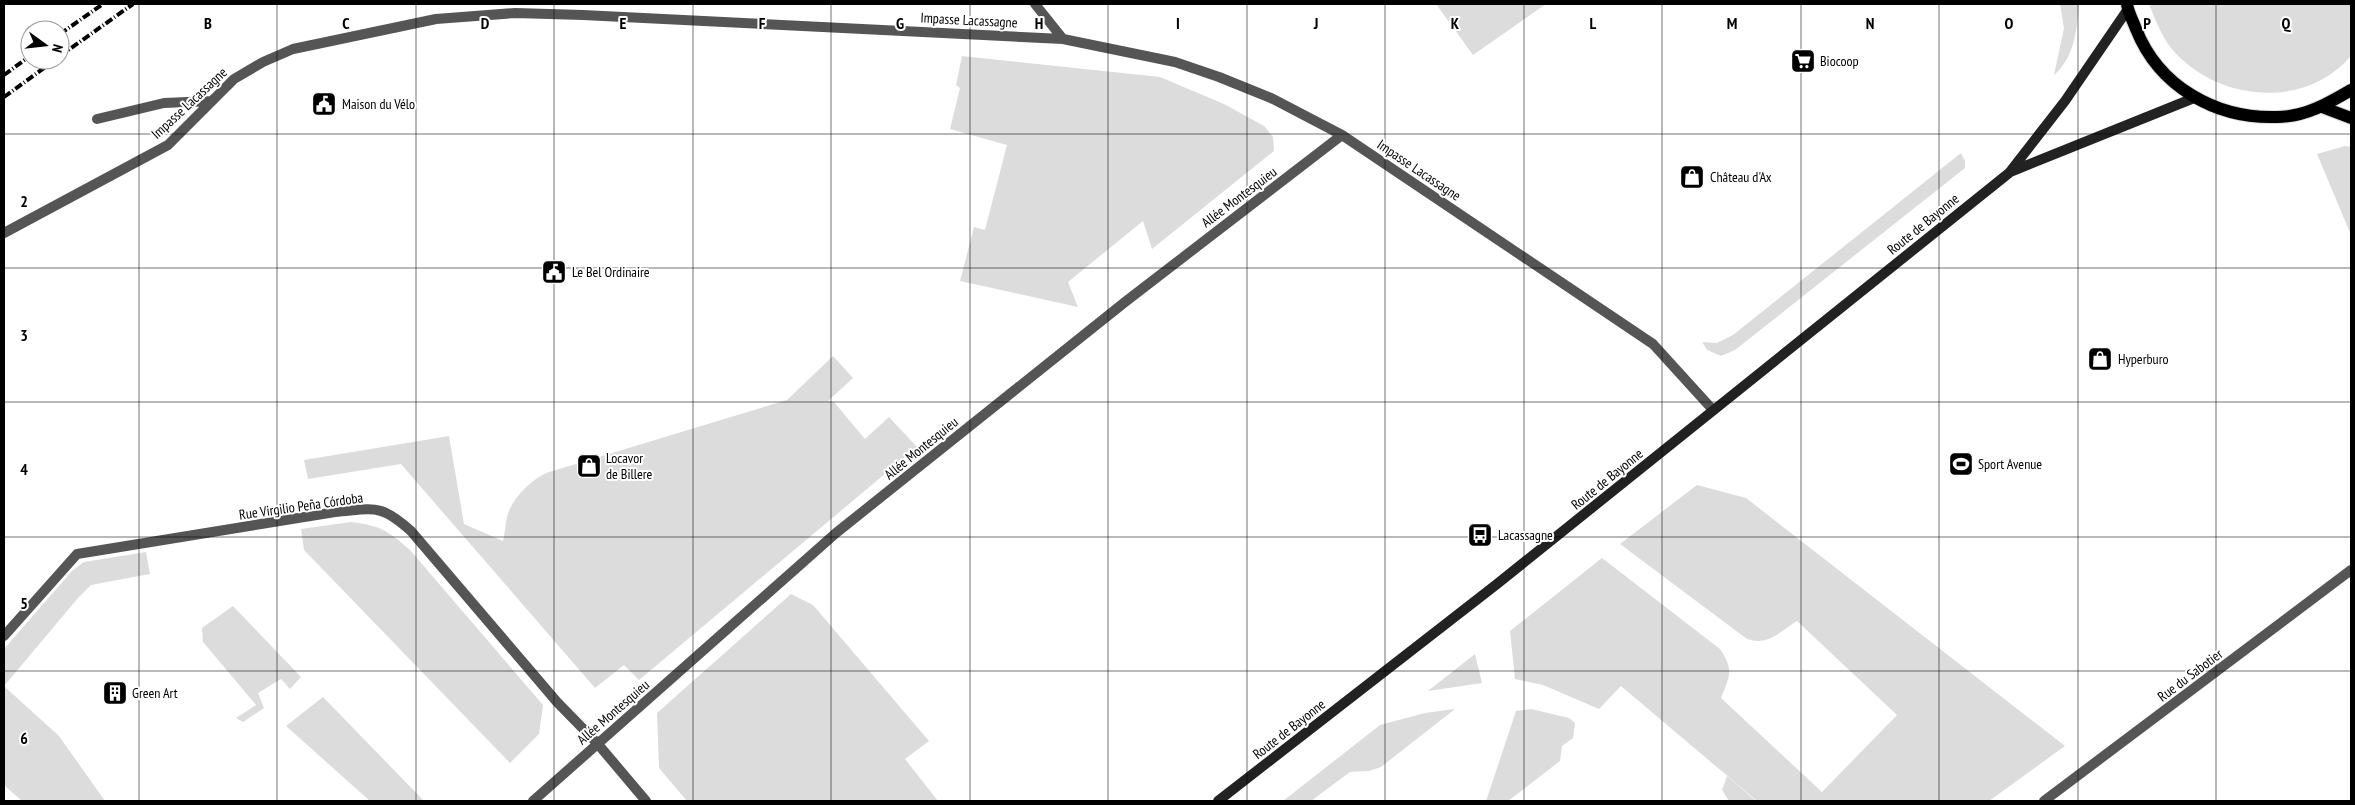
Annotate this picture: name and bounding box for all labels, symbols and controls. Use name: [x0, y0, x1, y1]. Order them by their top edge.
street label: Impasse Lacassagne: [920, 8, 1018, 32]
text: B: [204, 13, 212, 33]
text: C: [342, 13, 350, 33]
text: D: [481, 13, 490, 33]
text: E: [620, 13, 627, 33]
text: F: [759, 13, 766, 33]
text: G: [896, 13, 904, 33]
text: H: [1035, 13, 1043, 33]
text: I: [1176, 13, 1180, 33]
text: J: [1313, 13, 1318, 33]
text: K: [1451, 13, 1460, 33]
text: L: [1590, 13, 1597, 33]
text: M: [1727, 13, 1737, 33]
text: N: [1866, 13, 1874, 33]
text: O: [2005, 13, 2014, 33]
text: P: [2143, 13, 2151, 33]
text: Q: [2282, 13, 2292, 33]
north arrow: [20, 20, 70, 70]
text: N: [48, 42, 67, 54]
supermarket icon: Biocoop: [1790, 48, 1816, 74]
place label: Biocoop: [1820, 52, 1859, 70]
street label: Impasse Lacassagne: [147, 63, 231, 143]
public building icon: Maison du Vélo: [311, 91, 337, 117]
place label: Maison du Vélo: [342, 95, 415, 113]
street label: Impasse Lacassagne: [1374, 135, 1464, 205]
street label: Allée Montesquieu: [1198, 163, 1280, 231]
shop icon: Château d'Ax: [1679, 164, 1705, 190]
place label: Château d'Ax: [1710, 168, 1772, 186]
street label: Route de Bayonne: [1883, 189, 1963, 258]
text: 2: [20, 191, 28, 211]
public building icon: Le Bel Ordinaire: [541, 259, 567, 285]
place label: Le Bel Ordinaire: [572, 263, 650, 281]
text: 3: [20, 325, 28, 345]
shop icon: Hyperburo: [2087, 346, 2113, 372]
place label: Hyperburo: [2118, 350, 2169, 368]
street label: Allée Montesquieu: [880, 413, 962, 483]
street label: Route de Bayonne: [1567, 444, 1647, 513]
place label: Locavor de Billere: [606, 449, 653, 483]
sports icon: Sport Avenue: [1948, 451, 1974, 477]
shop icon: Locavor de Billere: [576, 453, 602, 479]
place label: Sport Avenue: [1978, 455, 2042, 473]
text: 4: [20, 459, 28, 479]
street label: Rue Virgilio Peña Córdoba: [238, 488, 364, 524]
bus stop icon: Lacassagne: [1467, 522, 1493, 548]
place label: Lacassagne: [1498, 526, 1553, 544]
text: 5: [20, 593, 28, 613]
street label: Rue du Sabotier: [2154, 645, 2226, 705]
street label: Allée Montesquieu: [573, 676, 653, 748]
building icon: Green Art: [102, 680, 128, 706]
place label: Green Art: [132, 684, 178, 702]
street label: Route de Bayonne: [1249, 695, 1329, 763]
text: 6: [20, 728, 28, 748]

